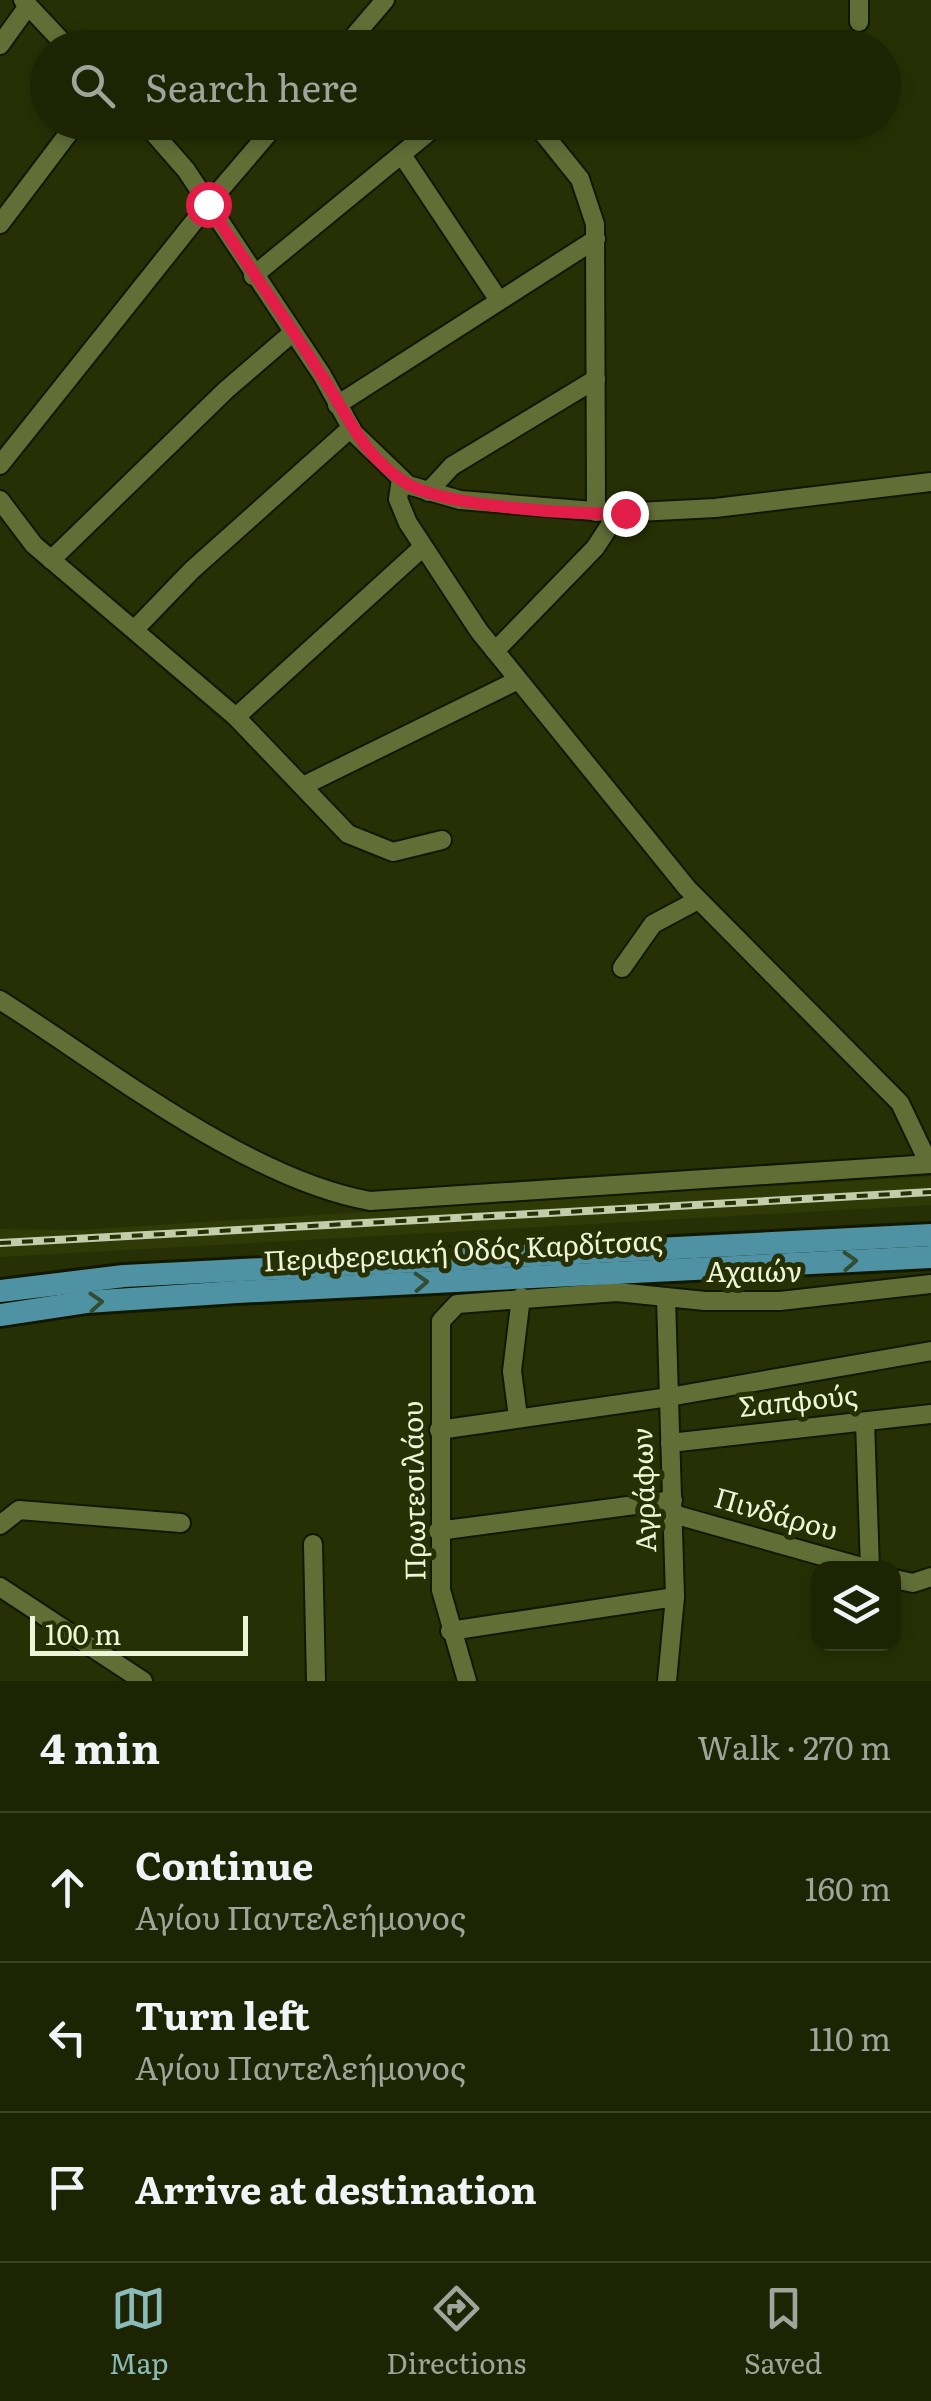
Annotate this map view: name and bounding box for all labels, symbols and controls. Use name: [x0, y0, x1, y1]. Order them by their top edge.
search box: [30, 30, 901, 140]
text: Search here: [145, 57, 358, 114]
icon: search: [65, 58, 120, 113]
route start: [186, 182, 232, 228]
route end: [603, 491, 649, 537]
street label: Περιφερειακή Οδός Καρδίτσας: [262, 1218, 664, 1280]
street label: Αχαιών: [706, 1249, 802, 1291]
one-way arrow: [843, 1251, 859, 1272]
one-way arrow: [413, 1272, 429, 1293]
one-way arrow: [89, 1291, 105, 1313]
street label: Σαπφούς: [736, 1372, 860, 1426]
street label: Πρωτεσιλάου: [389, 1401, 435, 1581]
street label: Αγράφων: [619, 1427, 665, 1554]
street label: Πινδάρου: [710, 1474, 843, 1550]
map controls: [811, 1561, 901, 1651]
button: layers: [811, 1561, 901, 1651]
scale bar: [30, 1611, 248, 1656]
text: 100 m: [45, 1612, 122, 1654]
text: 4 min: [40, 1715, 160, 1777]
text: Walk · 270 m: [698, 1722, 891, 1770]
text: Continue: [135, 1835, 313, 1892]
icon: ahead: [40, 1860, 95, 1915]
text: 160 m: [805, 1863, 891, 1911]
text: Αγίου Παντελεήμονος: [135, 1892, 466, 1940]
text: Turn left: [135, 1985, 310, 2042]
icon: left: [40, 2010, 95, 2065]
text: 110 m: [809, 2013, 891, 2061]
text: Αγίου Παντελεήμονος: [135, 2042, 466, 2090]
text: Arrive at destination: [135, 2159, 537, 2216]
icon: arrive: [40, 2160, 95, 2215]
tab: Map: [109, 2281, 169, 2383]
tab: Directions: [386, 2281, 526, 2383]
tab: Saved: [744, 2281, 822, 2383]

